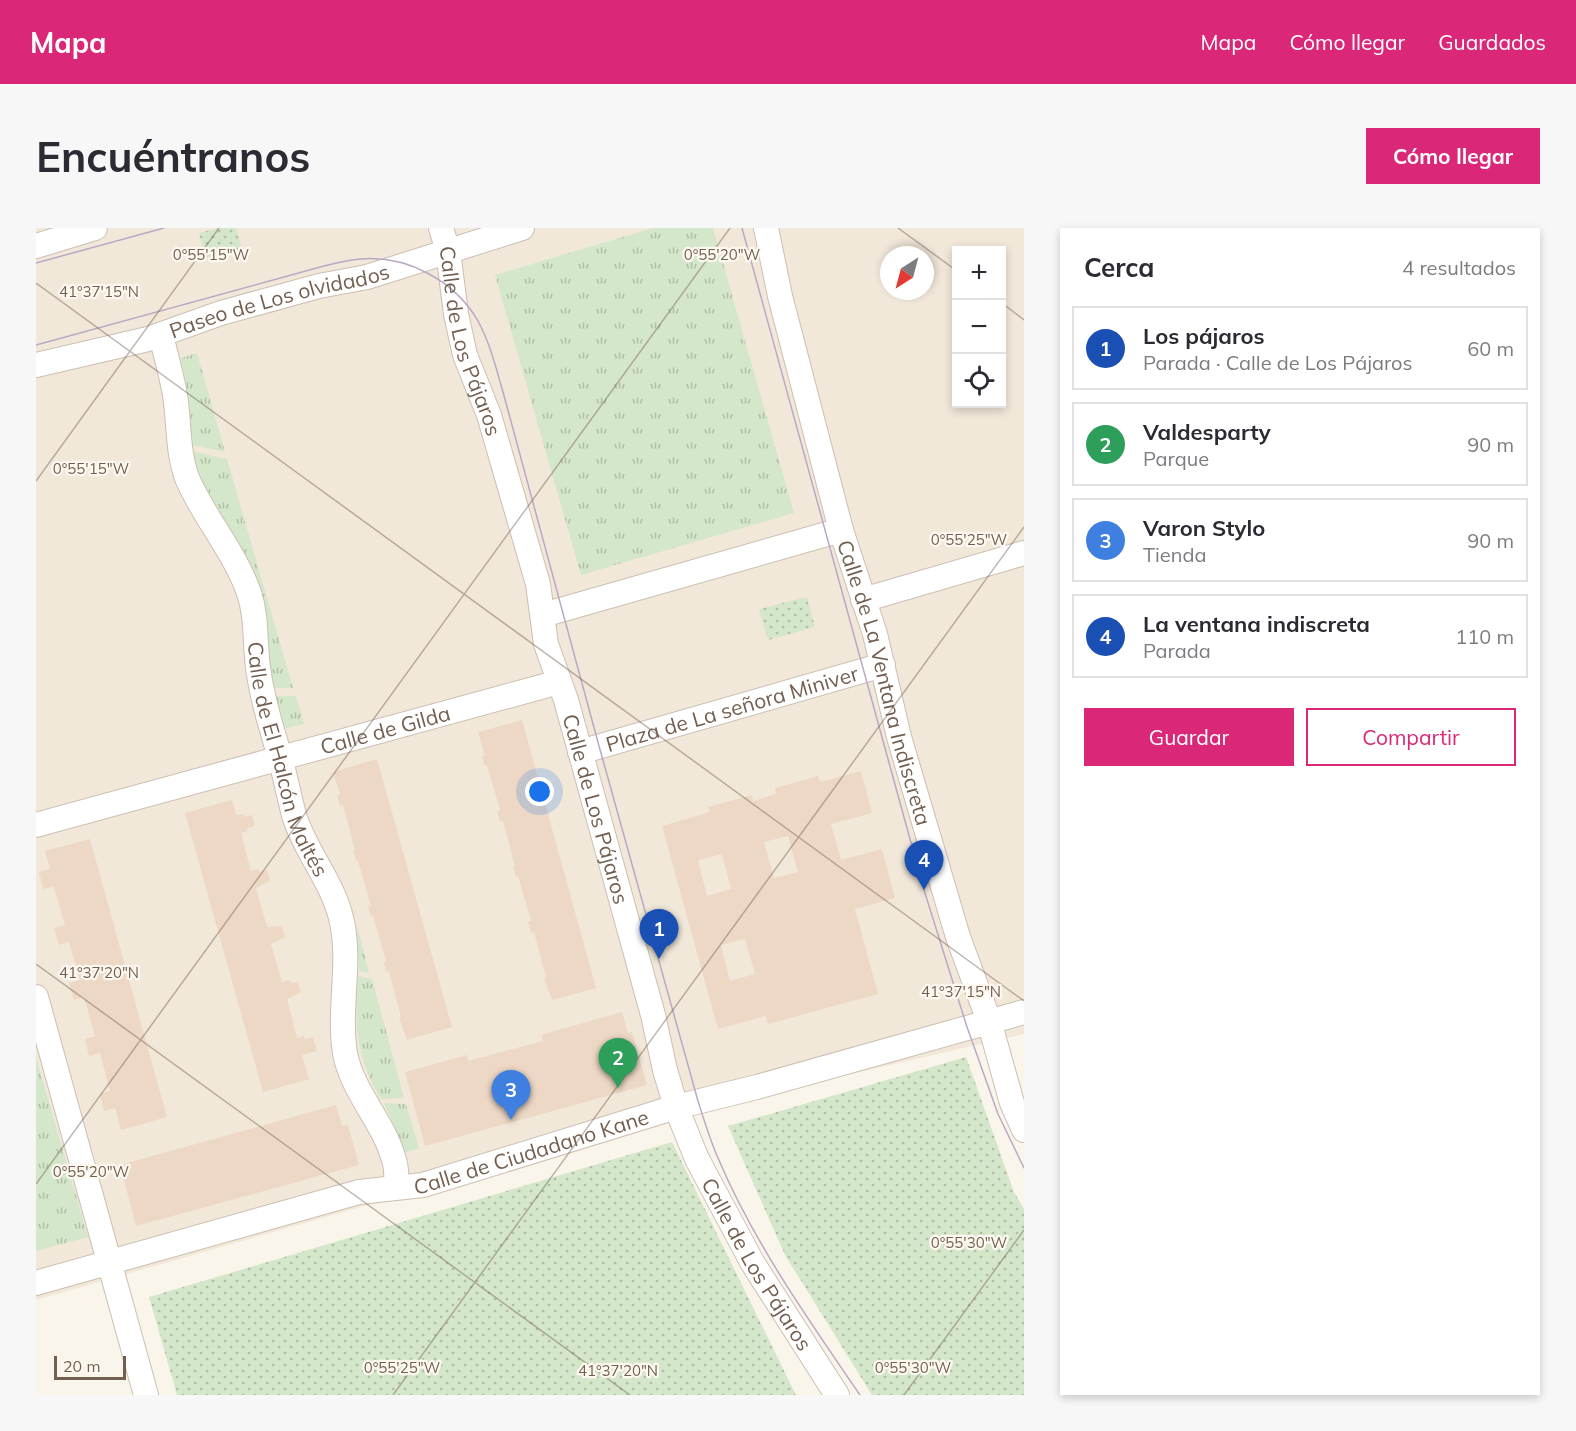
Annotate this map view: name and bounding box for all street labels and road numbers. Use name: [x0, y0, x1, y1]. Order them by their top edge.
street label: Calle de Los Pájaros: [434, 244, 507, 439]
street label: Paseo de Los olvidados: [166, 258, 393, 343]
street label: Calle de La Ventana Indiscreta: [832, 537, 937, 828]
street label: Calle de El Halcón Maltés: [243, 641, 334, 881]
street label: Plaza de La señora Miniver: [603, 660, 861, 757]
street label: Calle de Gilda: [317, 699, 453, 760]
street label: Calle de Los Pájaros: [557, 711, 635, 907]
street label: Calle de Ciudadano Kane: [412, 1103, 652, 1199]
street label: Calle de Los Pájaros: [696, 1173, 818, 1355]

